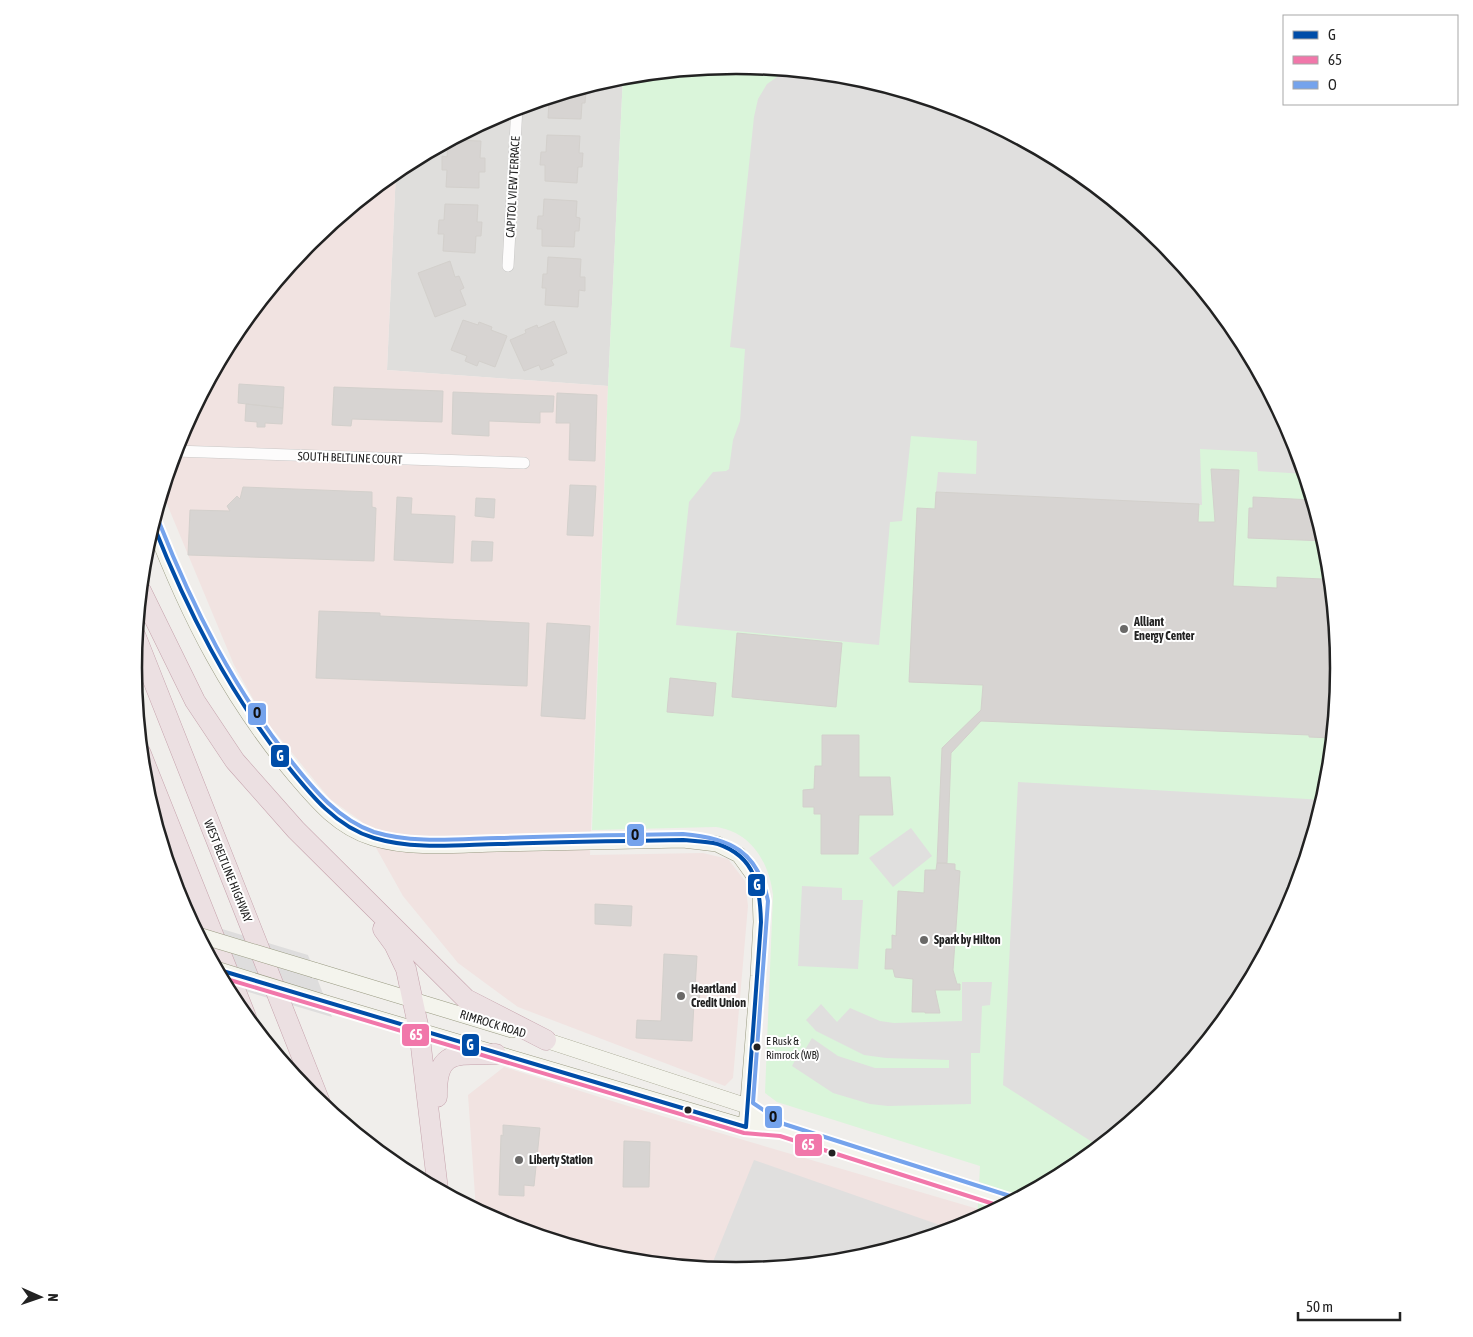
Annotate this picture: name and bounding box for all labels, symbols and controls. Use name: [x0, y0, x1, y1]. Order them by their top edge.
legend: [1283, 15, 1458, 105]
text: G: [1328, 26, 1336, 43]
text: 65: [1328, 51, 1342, 68]
text: O: [1328, 76, 1337, 93]
street label: CAPITOL VIEW TERRACE: [503, 136, 523, 238]
street label: SOUTH BELTLINE COURT: [297, 449, 403, 467]
place label: Alliant Energy Center: [1133, 615, 1195, 643]
marker: Alliant Energy Center: [1118, 623, 1130, 635]
line badge: O: [247, 702, 267, 726]
text: O: [253, 705, 261, 721]
line badge: G: [270, 744, 290, 768]
text: G: [276, 748, 284, 764]
street label: WEST BELTLINE HIGHWAY: [201, 818, 255, 925]
line badge: O: [626, 823, 645, 847]
text: O: [631, 827, 639, 843]
line badge: G: [747, 873, 766, 897]
text: G: [753, 877, 761, 893]
place label: Spark by Hilton: [934, 933, 1001, 947]
marker: Spark by Hilton: [918, 934, 930, 946]
place label: Heartland Credit Union: [691, 982, 746, 1010]
marker: Heartland Credit Union: [675, 990, 687, 1002]
street label: RIMROCK ROAD: [458, 1007, 528, 1041]
line badge: 65: [401, 1023, 430, 1047]
text: 65: [409, 1027, 423, 1043]
line badge: G: [461, 1033, 480, 1057]
place label: E Rusk & Rimrock (WB): [766, 1035, 820, 1061]
text: G: [466, 1037, 474, 1053]
marker: E Rusk & Rimrock (WB): [752, 1042, 762, 1052]
unlabelled marker: [683, 1105, 693, 1115]
line badge: O: [764, 1105, 783, 1129]
text: O: [769, 1109, 777, 1125]
line badge: 65: [794, 1133, 823, 1157]
text: 65: [801, 1137, 815, 1153]
unlabelled marker: [827, 1148, 837, 1158]
place label: Liberty Station: [529, 1153, 593, 1167]
marker: Liberty Station: [513, 1154, 525, 1166]
north arrow: [15, 1272, 65, 1322]
scale bar: [1298, 1290, 1400, 1322]
text: N: [45, 1293, 61, 1302]
text: 50 m: [1306, 1298, 1333, 1315]

